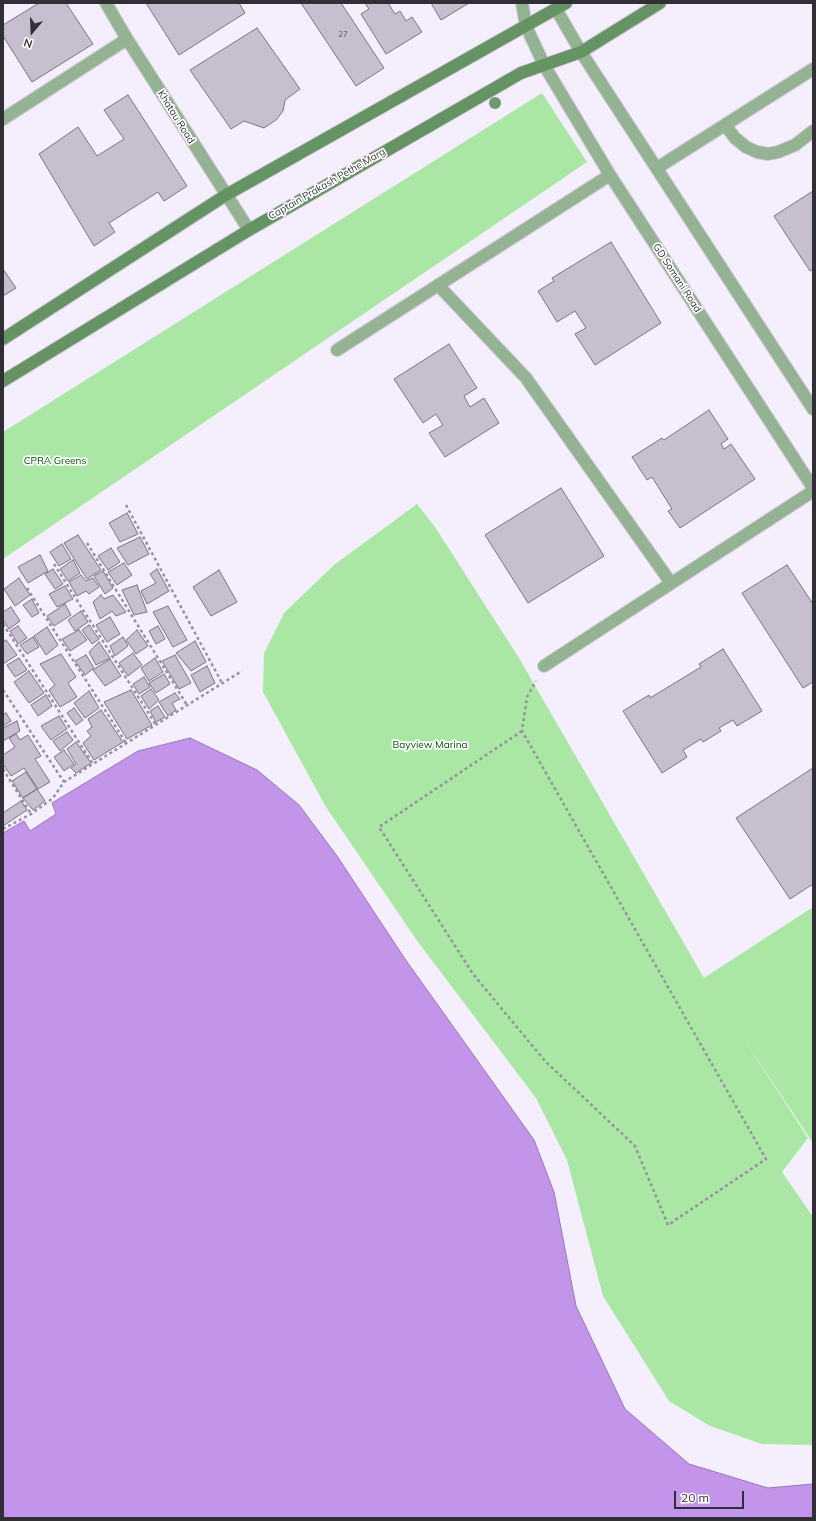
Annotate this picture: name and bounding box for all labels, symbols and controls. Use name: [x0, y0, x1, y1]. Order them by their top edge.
north arrow: [12, 12, 52, 52]
house number: 27: [338, 30, 348, 40]
text: N: [22, 35, 34, 51]
street label: Khatau Road: [155, 88, 197, 146]
street label: Captain Prakash Pethe Marg: [266, 146, 388, 222]
street label: GD Somani Road: [650, 241, 704, 315]
park label: CPRA Greens: [24, 455, 86, 467]
park label: Bayview Marina: [393, 739, 467, 751]
scale bar: [676, 1483, 746, 1509]
text: 20 m: [681, 1490, 709, 1505]

